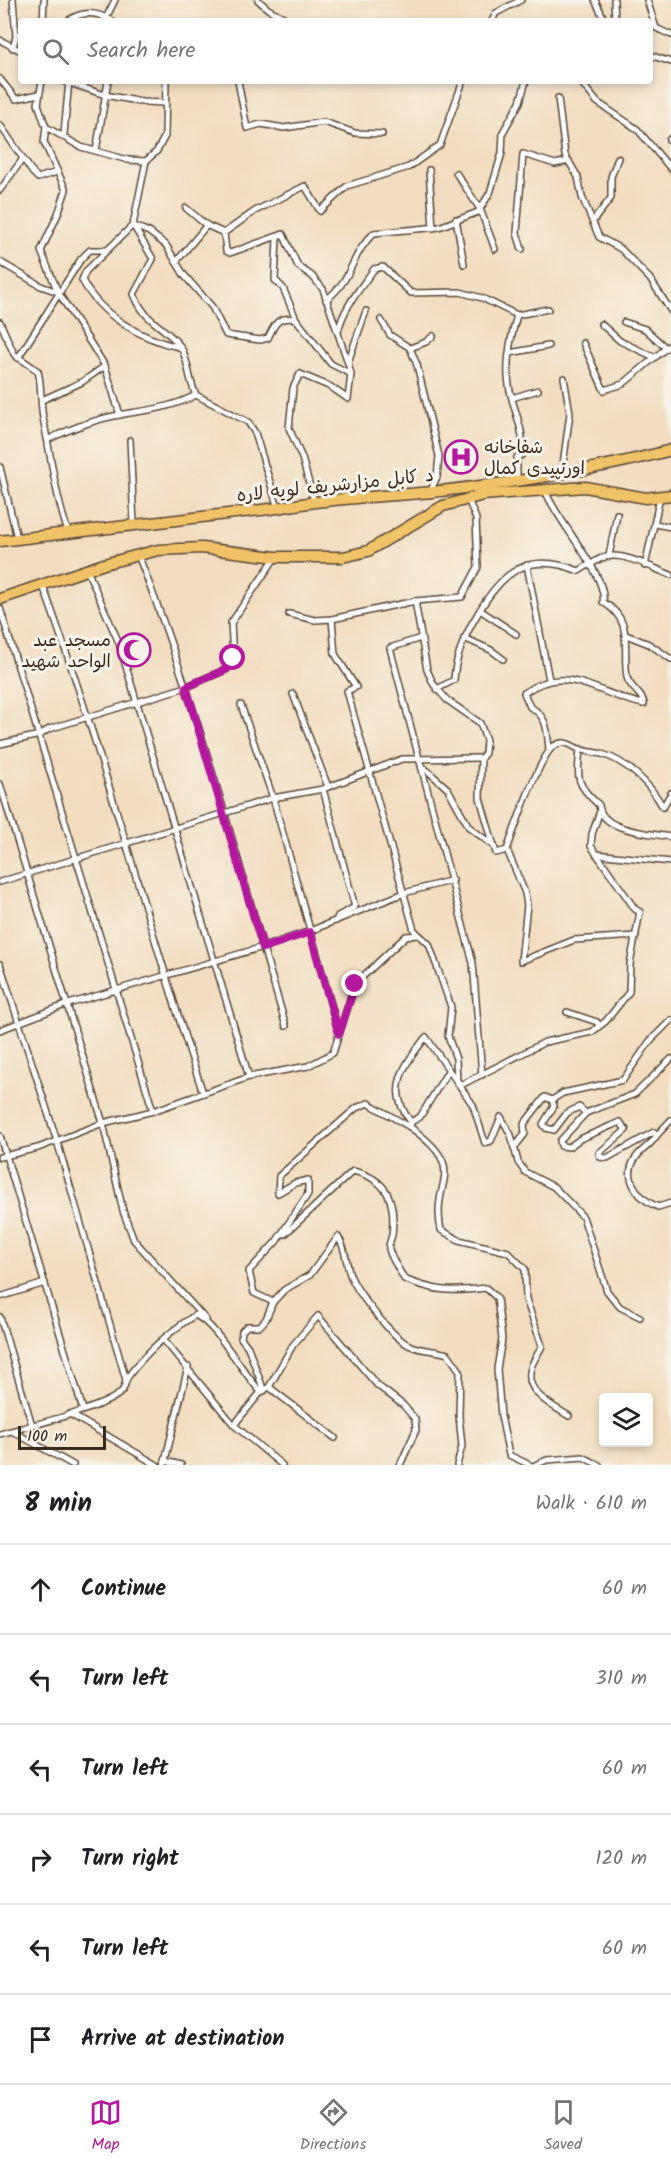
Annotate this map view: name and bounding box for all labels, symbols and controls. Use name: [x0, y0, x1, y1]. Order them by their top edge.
search box: [18, 18, 653, 84]
text: Search here: [87, 34, 195, 69]
icon: search: [39, 35, 72, 68]
place label: شفاخانه اورتپیدی کمال: [484, 434, 585, 484]
hospital icon: شفاخانه اورتپیدی کمال: [443, 439, 479, 475]
street label: د کابل مزارشریف لویه لاره: [235, 462, 435, 511]
place label: مسجد عبد الواحد شهید: [21, 627, 111, 677]
mosque icon: مسجد عبد الواحد شهید: [116, 632, 152, 668]
route start: [219, 644, 245, 670]
route end: [341, 970, 367, 996]
map controls: [599, 1393, 653, 1447]
button: layers: [599, 1393, 653, 1447]
scale bar: [18, 1423, 106, 1450]
text: 100 m: [27, 1424, 67, 1449]
text: 8 min: [24, 1483, 92, 1525]
text: Walk · 610 m: [536, 1488, 647, 1520]
text: Continue: [81, 1572, 166, 1607]
icon: ahead: [24, 1573, 57, 1606]
text: 60 m: [602, 1573, 647, 1605]
text: Turn left: [81, 1662, 168, 1697]
icon: left: [24, 1663, 57, 1696]
text: 310 m: [595, 1663, 647, 1695]
text: Turn left: [81, 1752, 168, 1787]
icon: left: [24, 1753, 57, 1786]
text: 60 m: [602, 1753, 647, 1785]
text: Turn right: [81, 1842, 179, 1877]
icon: right: [24, 1843, 57, 1876]
text: 120 m: [595, 1843, 647, 1875]
text: Turn left: [81, 1932, 168, 1967]
icon: left: [24, 1933, 57, 1966]
text: 60 m: [602, 1933, 647, 1965]
text: Arrive at destination: [81, 2022, 284, 2057]
icon: arrive: [24, 2023, 57, 2056]
tab: Map: [89, 2096, 122, 2157]
tab: Directions: [300, 2096, 366, 2157]
tab: Saved: [544, 2096, 582, 2157]

